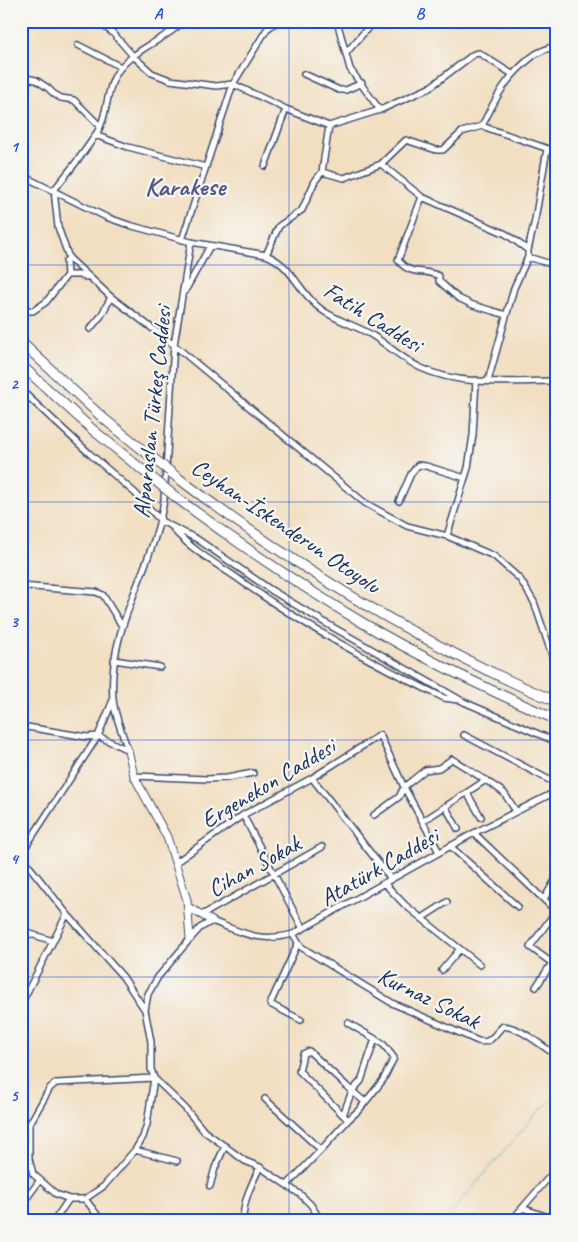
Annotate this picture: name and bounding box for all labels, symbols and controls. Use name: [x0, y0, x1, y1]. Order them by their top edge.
text: A: [154, 4, 164, 24]
text: B: [416, 4, 426, 24]
text: 1: [10, 137, 19, 157]
district label: Karakese: [145, 170, 227, 203]
street label: Fatih Caddesi: [318, 275, 430, 360]
street label: Alparaslan Türkeş Caddesi: [126, 301, 178, 519]
text: 2: [10, 374, 19, 394]
street label: Ceyhan-İskenderun Otoyolu: [186, 452, 388, 602]
text: 3: [10, 612, 19, 632]
street label: Ergenekon Caddesi: [195, 729, 344, 835]
street label: Atatürk Caddesi: [314, 819, 447, 913]
street label: Cihan Sokak: [202, 827, 308, 904]
text: 4: [10, 849, 19, 869]
street label: Kurnaz Sokak: [373, 960, 487, 1037]
text: 5: [11, 1086, 20, 1106]

